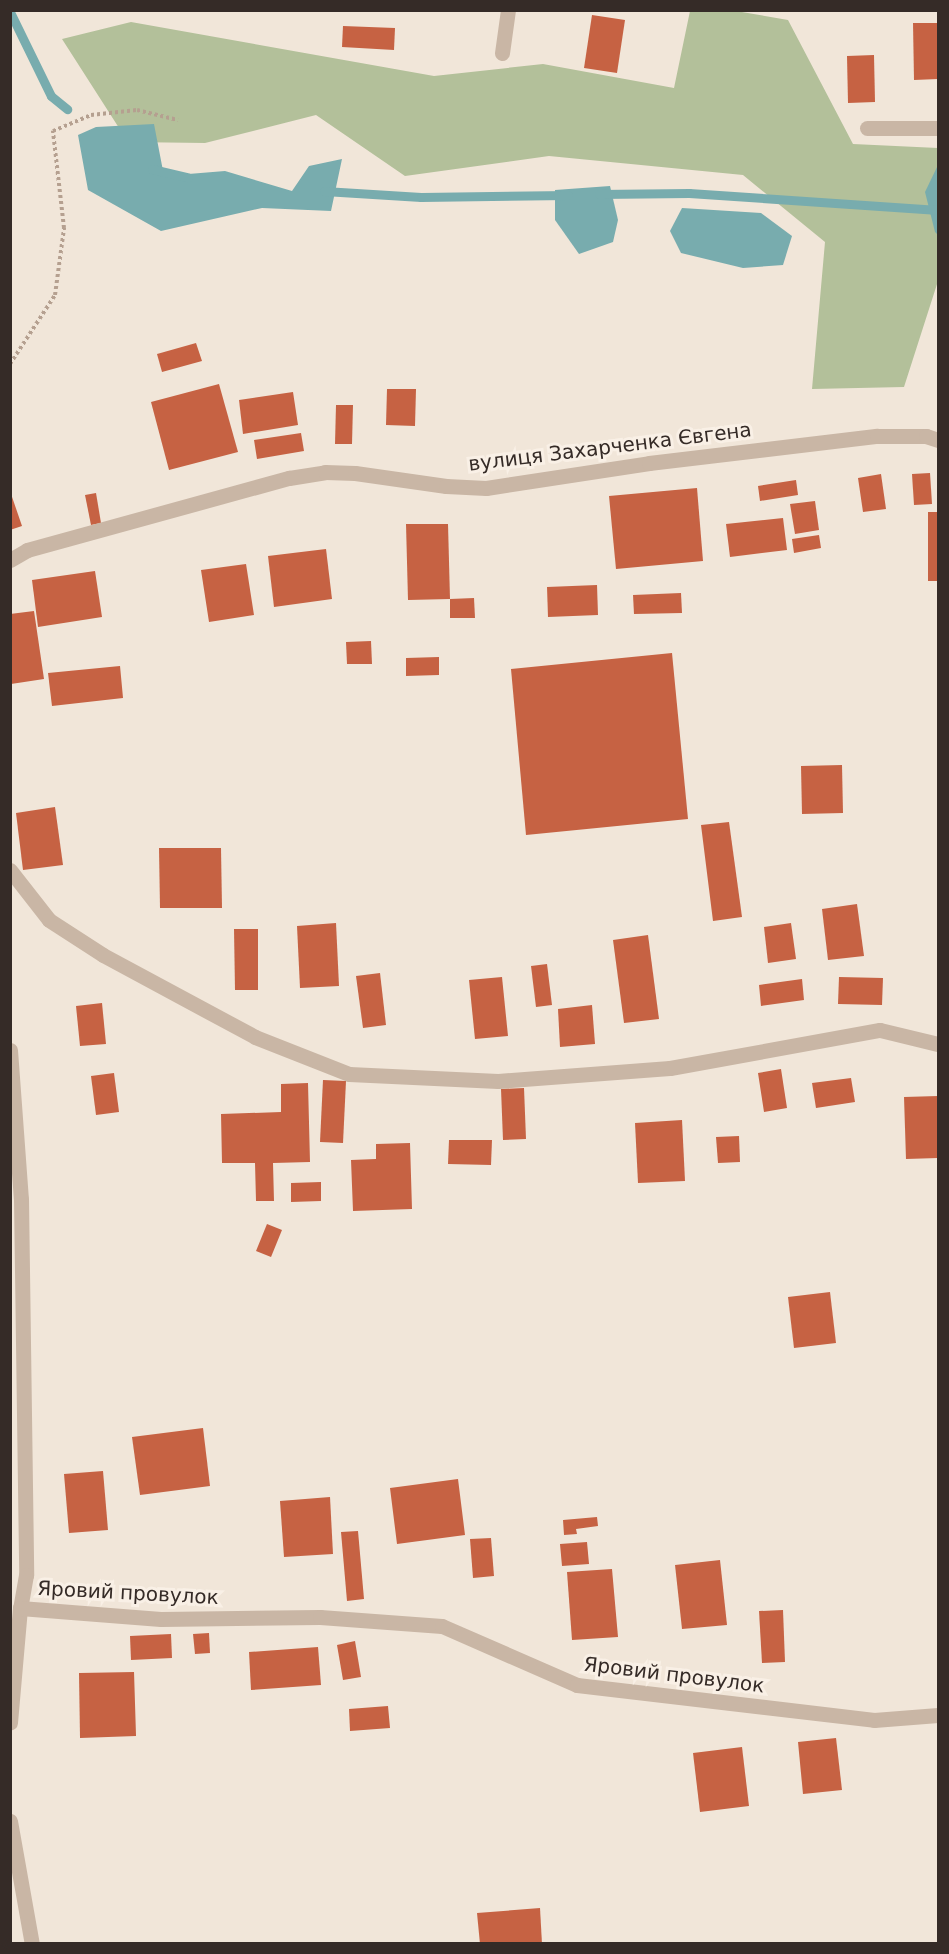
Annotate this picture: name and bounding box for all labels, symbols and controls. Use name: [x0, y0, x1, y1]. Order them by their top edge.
street label: вулиця Захарченка Євгена: [467, 418, 753, 476]
street label: Яровий провулок: [37, 1576, 219, 1610]
street label: Яровий провулок: [582, 1652, 766, 1698]

